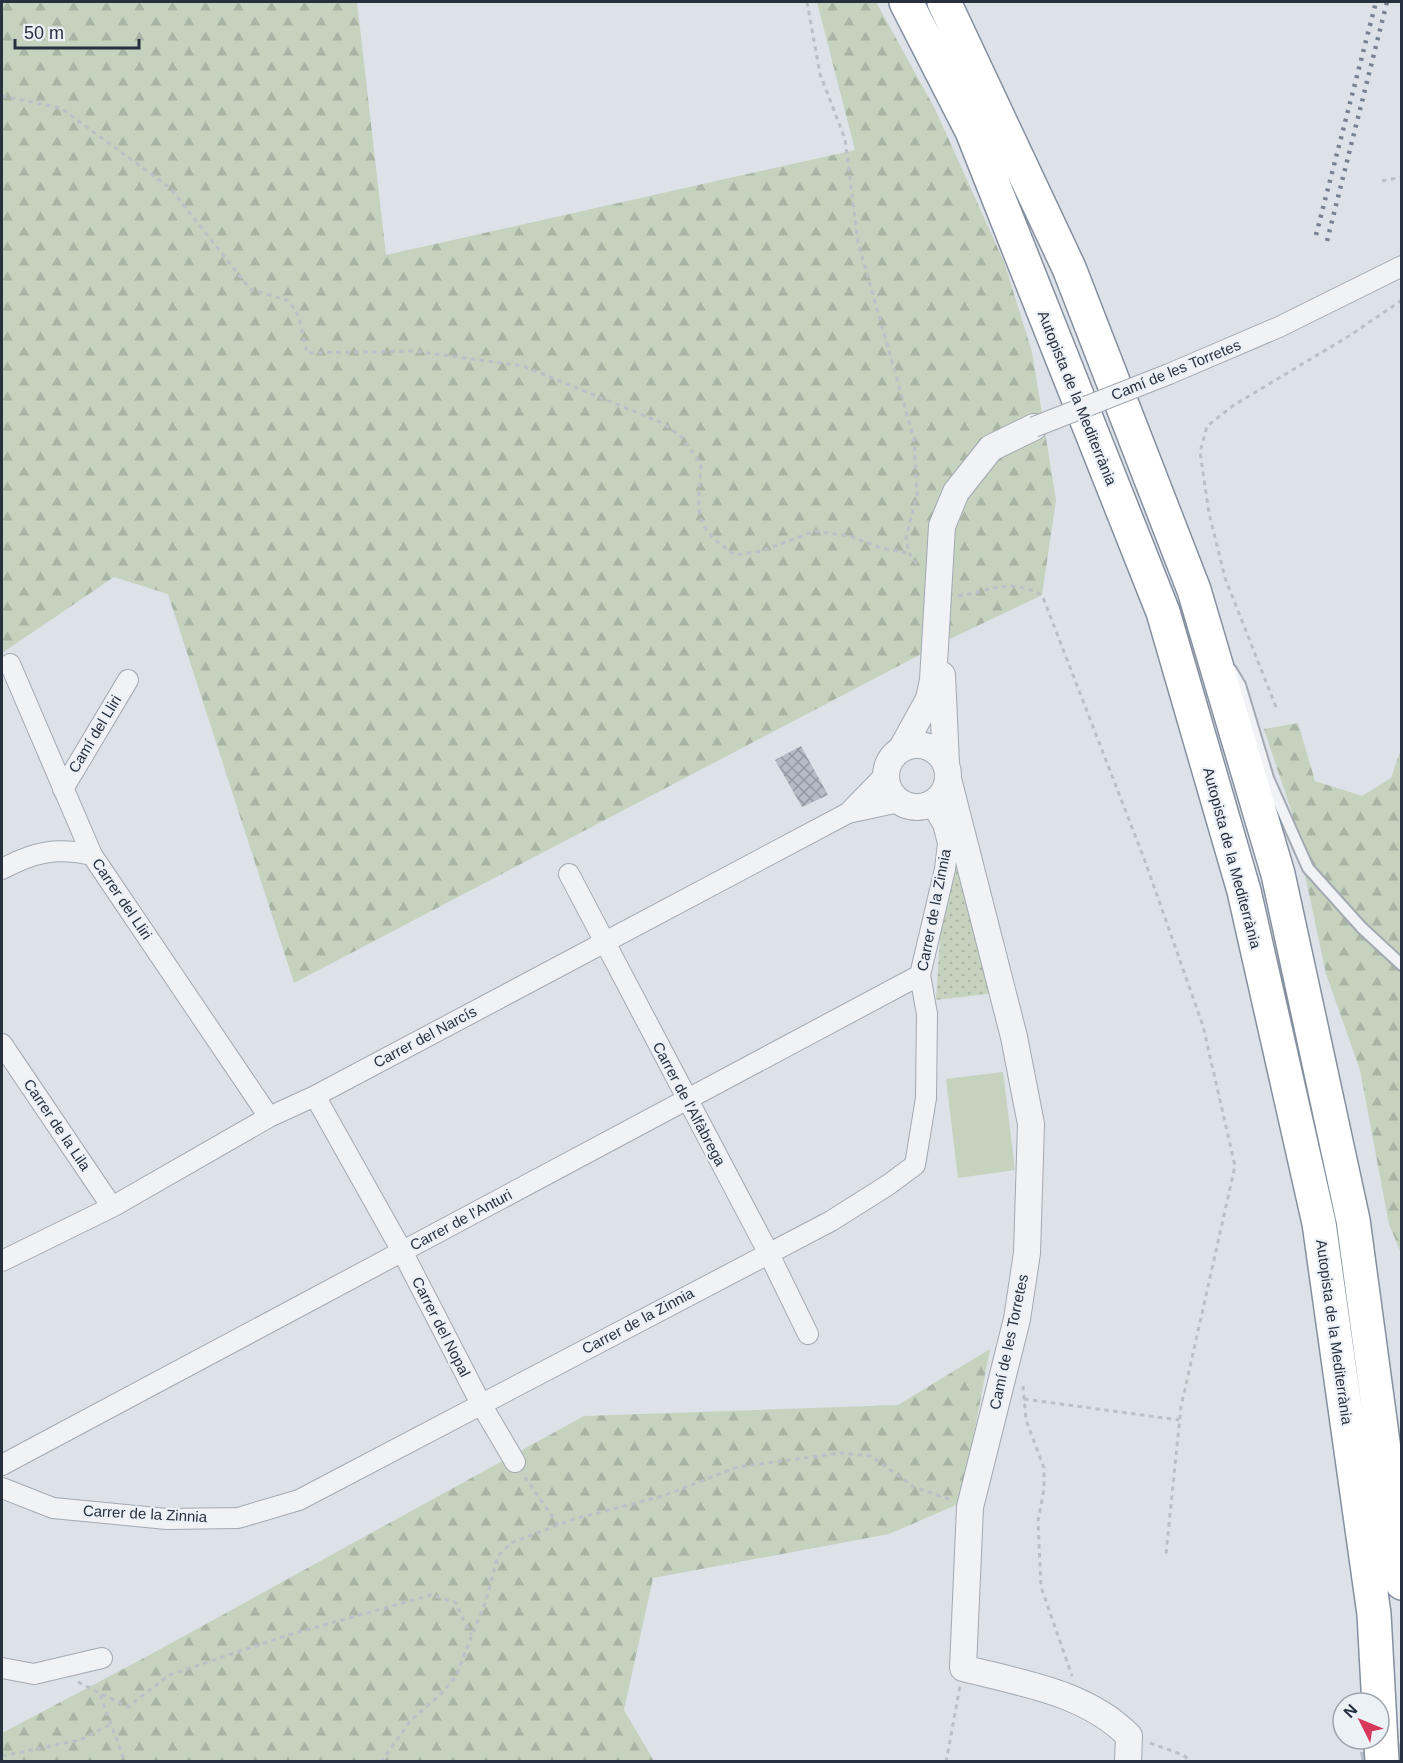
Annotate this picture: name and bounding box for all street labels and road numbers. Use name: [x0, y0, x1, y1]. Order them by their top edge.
street label: Autopista de la Mediterrània: [1035, 308, 1121, 488]
street label: Camí de les Torretes: [1109, 336, 1243, 403]
street label: Camí del Lliri: [65, 692, 124, 776]
street label: Autopista de la Mediterrània: [1200, 765, 1265, 951]
street label: Carrer de la Zinnia: [913, 847, 954, 972]
street label: Carrer del Lliri: [89, 855, 156, 943]
street label: Carrer del Narcís: [370, 1002, 479, 1071]
street label: Carrer de l'Alfàbrega: [650, 1039, 730, 1169]
street label: Carrer de la Lila: [21, 1076, 95, 1174]
street label: Carrer de l'Anturi: [407, 1186, 515, 1254]
street label: Autopista de la Mediterrània: [1313, 1238, 1356, 1426]
street label: Camí de les Torretes: [986, 1273, 1031, 1411]
street label: Carrer del Nopal: [409, 1274, 474, 1380]
street label: Carrer de la Zinnia: [579, 1284, 697, 1357]
street label: Carrer de la Zinnia: [83, 1502, 208, 1525]

